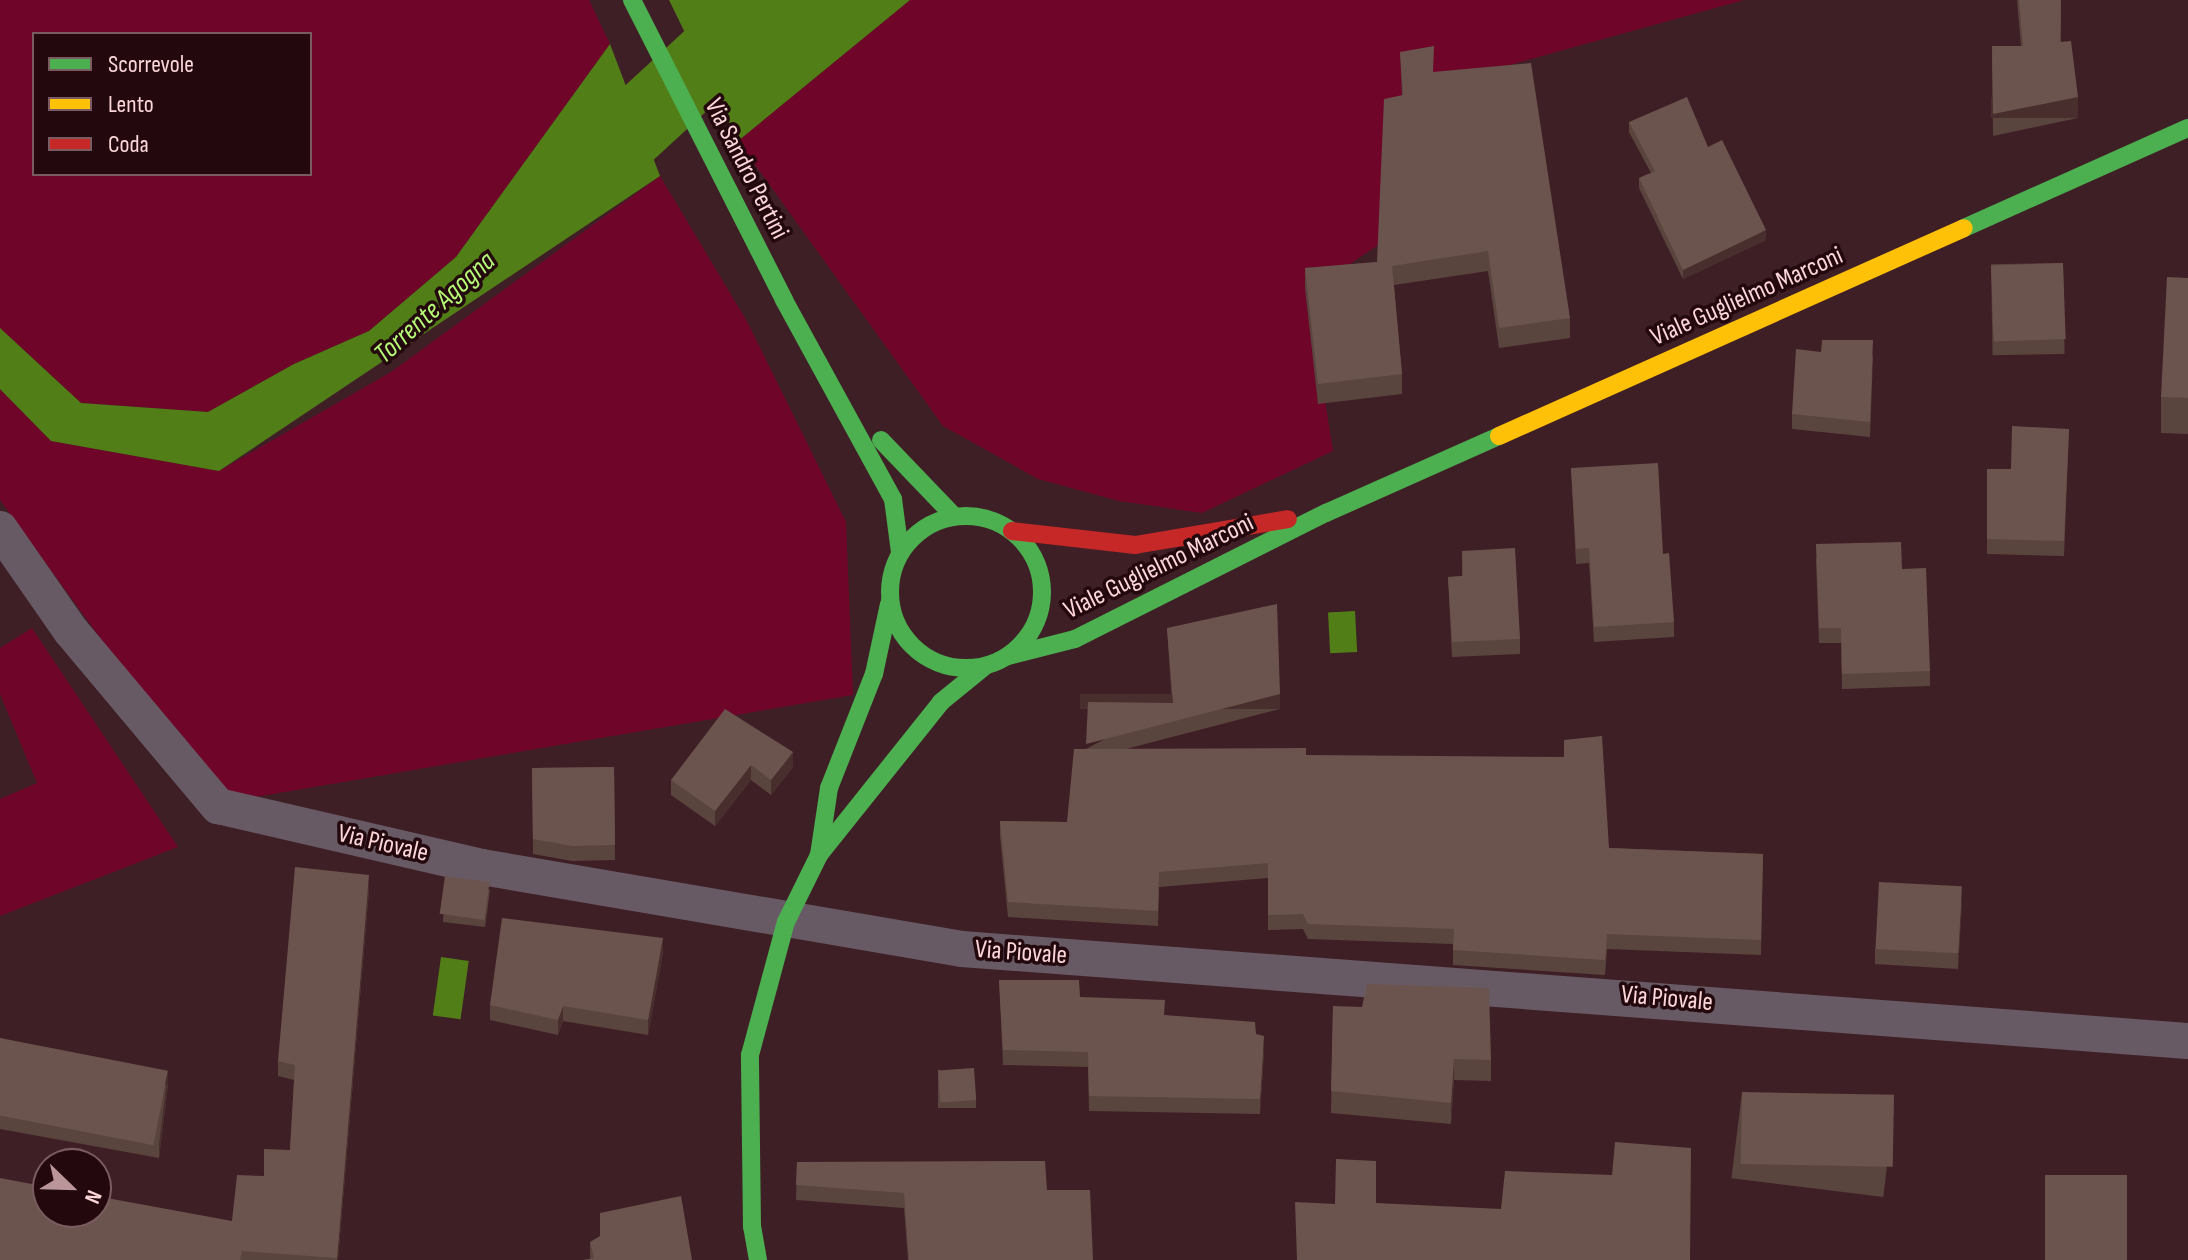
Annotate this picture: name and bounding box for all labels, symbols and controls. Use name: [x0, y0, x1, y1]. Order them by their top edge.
legend: [32, 32, 312, 176]
text: Scorrevole: [108, 50, 194, 79]
text: Lento: [108, 90, 154, 119]
street label: Via Sandro Pertini: [697, 93, 795, 245]
text: Coda: [108, 130, 149, 159]
street label: Viale Guglielmo Marconi: [1646, 241, 1848, 353]
water label: Torrente Agogna: [367, 245, 503, 371]
street label: Viale Guglielmo Marconi: [1059, 508, 1259, 626]
street label: Via Piovale: [335, 818, 431, 870]
street label: Via Piovale: [974, 934, 1068, 972]
street label: Via Piovale: [1620, 979, 1714, 1019]
north arrow: [32, 1148, 112, 1228]
text: N: [78, 1186, 107, 1207]

